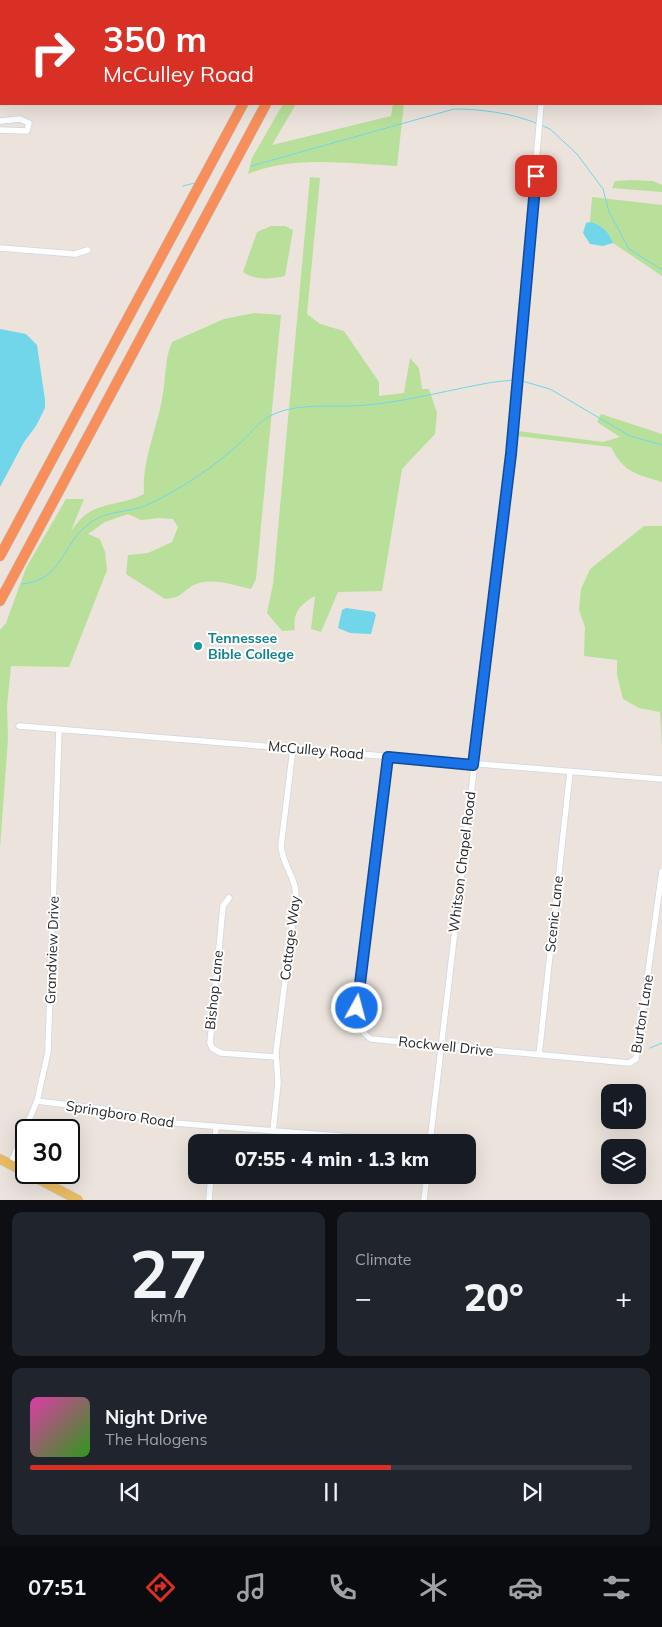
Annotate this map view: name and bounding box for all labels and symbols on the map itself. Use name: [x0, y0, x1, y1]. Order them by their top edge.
pin: [515, 155, 557, 197]
place label: Tennessee Bible College: [208, 629, 294, 663]
marker: Tennessee Bible College: [192, 640, 204, 652]
street label: McCulley Road: [267, 737, 365, 763]
street label: Whitson Chapel Road: [444, 790, 480, 934]
street label: Scenic Lane: [541, 875, 567, 953]
street label: Cottage Way: [276, 894, 304, 981]
street label: Grandview Drive: [41, 896, 63, 1004]
street label: Bishop Lane: [201, 949, 227, 1031]
street label: Burton Lane: [627, 973, 657, 1055]
position arrow: [330, 981, 382, 1033]
street label: Rockwell Drive: [398, 1032, 494, 1060]
street label: Springboro Road: [64, 1097, 176, 1131]
speed limit sign: 30: [15, 1119, 80, 1184]

